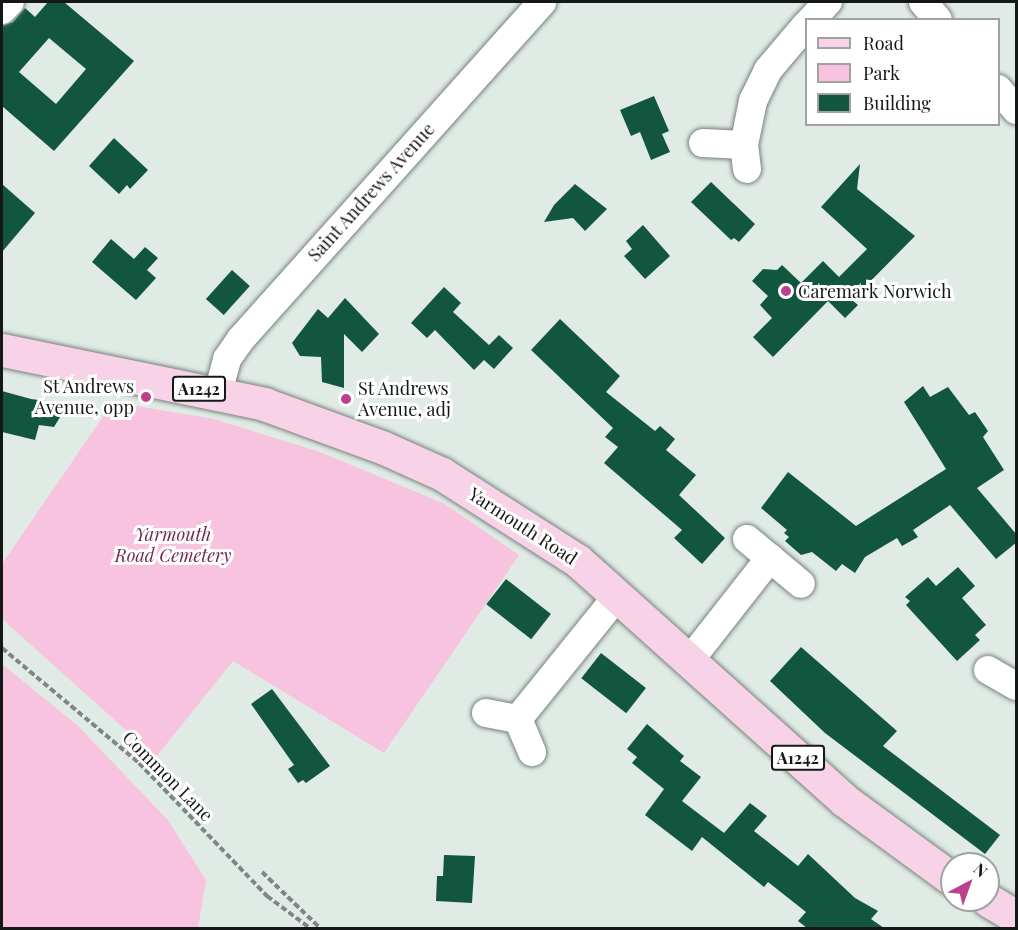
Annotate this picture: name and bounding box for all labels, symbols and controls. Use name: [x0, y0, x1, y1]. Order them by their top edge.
legend: [805, 18, 1000, 126]
text: Road: [863, 31, 904, 55]
text: Park: [863, 61, 900, 85]
text: Building: [863, 91, 931, 115]
street label: Saint Andrews Avenue: [303, 118, 439, 266]
place label: Caremark Norwich: [798, 280, 952, 302]
marker: Caremark Norwich: [779, 284, 793, 298]
place label: St Andrews Avenue, opp: [35, 376, 134, 418]
road number: A1242: [172, 376, 226, 402]
place label: St Andrews Avenue, adj: [358, 378, 451, 420]
marker: St Andrews Avenue, opp: [139, 390, 153, 404]
marker: St Andrews Avenue, adj: [339, 392, 353, 406]
street label: Yarmouth Road: [465, 483, 581, 569]
park label: Yarmouth Road Cemetery: [115, 524, 231, 566]
street label: Common Lane: [118, 726, 218, 826]
road number: A1242: [771, 745, 825, 771]
north arrow: [940, 852, 1000, 912]
text: N: [970, 858, 992, 881]

